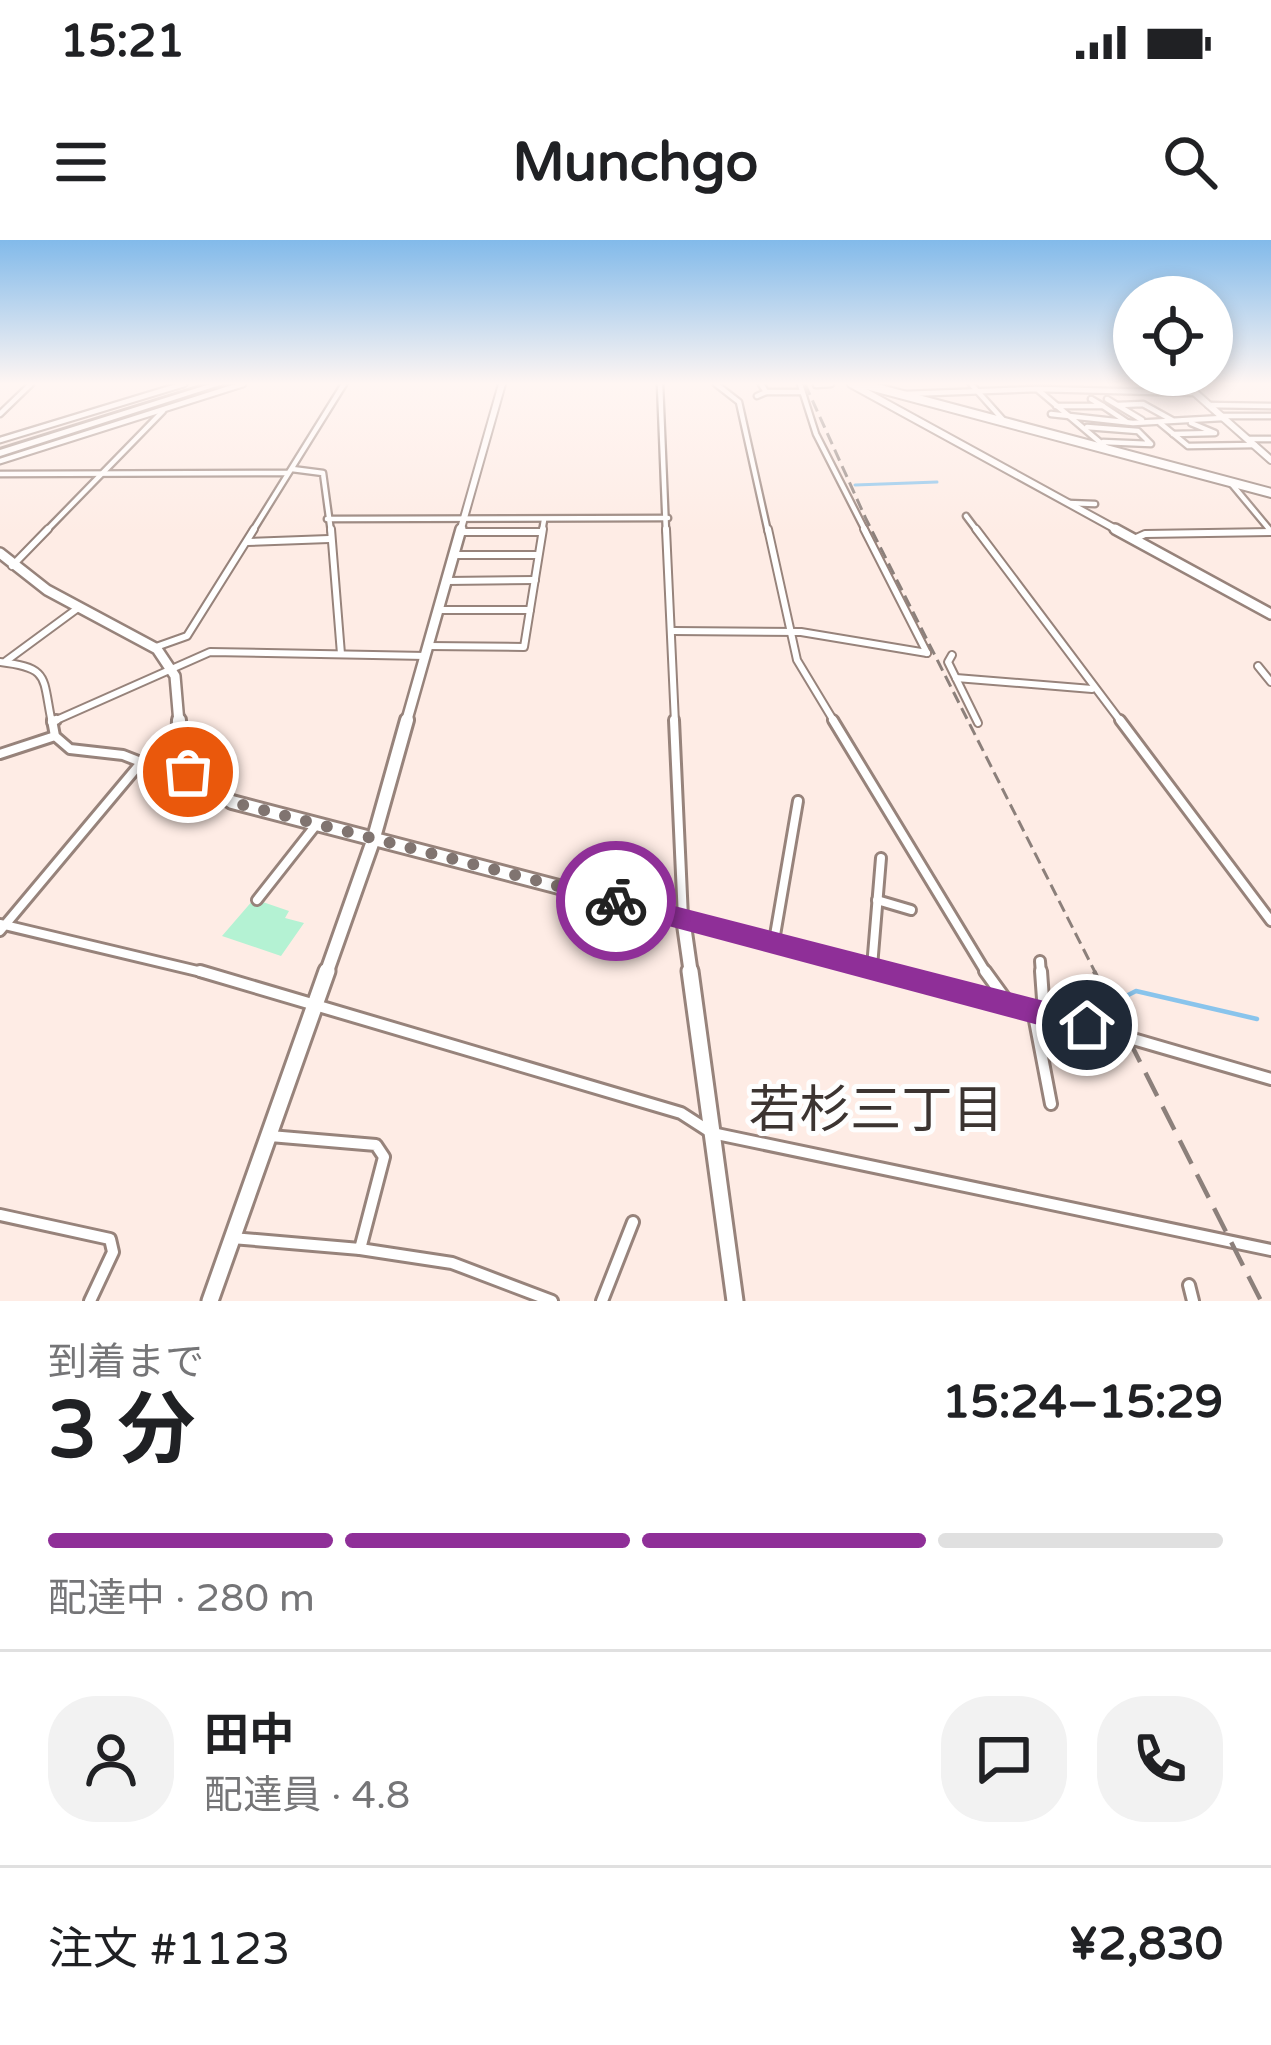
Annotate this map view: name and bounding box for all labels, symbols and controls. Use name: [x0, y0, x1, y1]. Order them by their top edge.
text: 15:21: [60, 15, 185, 69]
icon: menu: [48, 129, 114, 195]
icon: search: [1157, 129, 1223, 195]
text: Munchgo: [513, 130, 758, 195]
map controls: [1113, 276, 1233, 396]
button: locate: [1113, 276, 1233, 396]
pin: [137, 721, 239, 823]
icon: bag: [155, 739, 221, 805]
courier: [556, 841, 676, 961]
icon: bike: [583, 868, 649, 934]
pin: [1036, 974, 1138, 1076]
icon: home: [1054, 992, 1120, 1058]
district label: 若杉三丁目: [748, 1080, 1004, 1142]
text: 到着まで: [48, 1339, 204, 1386]
text: 15:24–15:29: [942, 1376, 1223, 1430]
text: 3 分: [48, 1384, 195, 1478]
text: 配達中 · 280 m: [48, 1575, 315, 1622]
button: person: [48, 1696, 174, 1822]
button: chat: [941, 1696, 1067, 1822]
button: phone: [1097, 1696, 1223, 1822]
text: 田中: [204, 1709, 294, 1763]
text: 配達員 · 4.8: [204, 1772, 410, 1819]
text: ¥2,830: [1069, 1918, 1223, 1972]
text: 注文 #1123: [48, 1923, 290, 1977]

